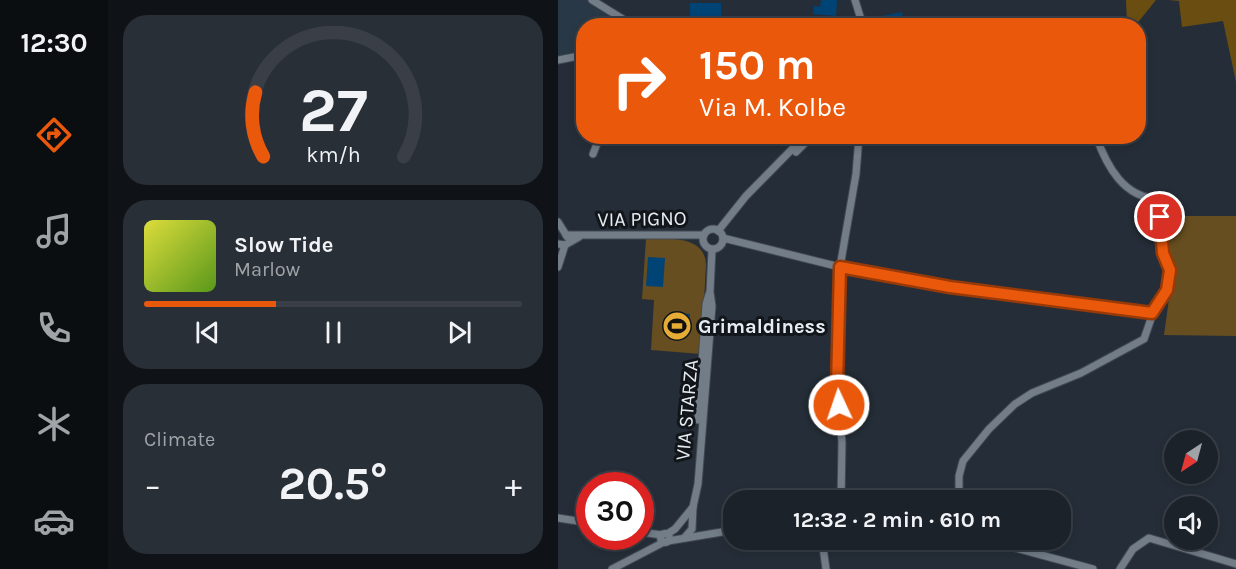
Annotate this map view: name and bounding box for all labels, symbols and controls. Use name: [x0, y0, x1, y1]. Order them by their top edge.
text: 12:30: [20, 27, 88, 59]
text: 150 m: [699, 40, 815, 90]
icon: right: [600, 42, 678, 120]
text: 27: [299, 74, 367, 147]
text: Via M. Kolbe: [699, 91, 846, 123]
icon: directions: [33, 114, 75, 156]
text: km/h: [306, 142, 360, 167]
pin: [1134, 191, 1185, 242]
icon: arrive: [1143, 200, 1176, 233]
street label: VIA PIGNO: [597, 207, 687, 231]
icon: music: [33, 210, 75, 252]
text: Slow Tide: [234, 232, 334, 258]
text: Marlow: [234, 258, 300, 281]
icon: phone: [33, 307, 75, 349]
sports icon: Grimaldiness: [661, 310, 693, 342]
place label: Grimaldiness: [698, 315, 826, 338]
icon: previous: [191, 316, 224, 349]
icon: pause: [317, 316, 350, 349]
icon: next: [443, 316, 476, 349]
street label: VIA STARZA: [671, 358, 703, 462]
position arrow: [807, 373, 871, 437]
icon: climate: [33, 403, 75, 445]
text: Climate: [144, 428, 215, 451]
north arrow: [1164, 430, 1218, 484]
map controls: [1164, 430, 1218, 550]
text: 20.5°: [278, 458, 388, 510]
text: −: [144, 466, 161, 504]
text: +: [505, 466, 522, 504]
speed limit sign: 30: [576, 472, 654, 550]
button: sound: [1164, 496, 1218, 550]
icon: car: [33, 500, 75, 542]
text: 12:32 · 2 min · 610 m: [793, 507, 1001, 533]

